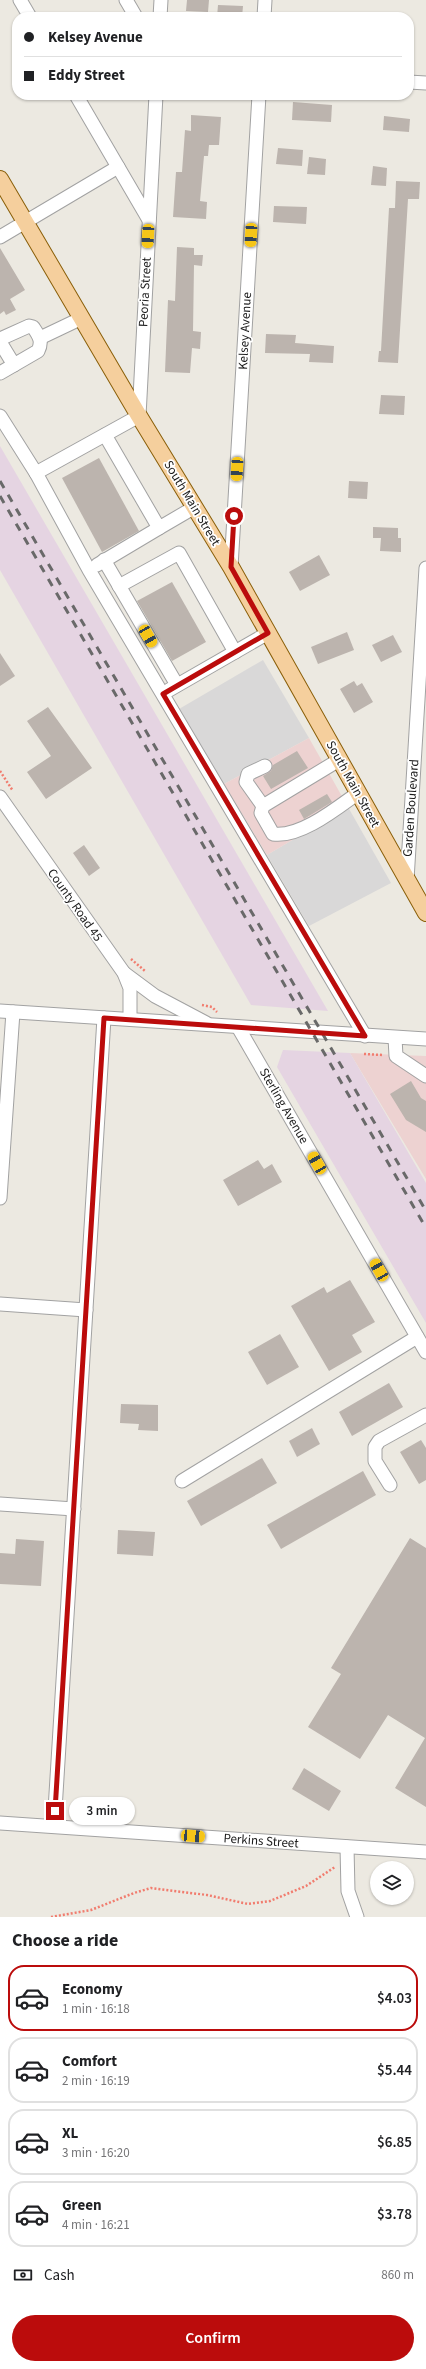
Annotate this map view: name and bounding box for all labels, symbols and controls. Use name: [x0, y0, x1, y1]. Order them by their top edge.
text: Kelsey Avenue: [48, 27, 143, 48]
text: Eddy Street: [48, 65, 125, 86]
car: [244, 223, 258, 247]
car: [141, 224, 155, 248]
street label: Peoria Street: [134, 256, 156, 327]
street label: Kelsey Avenue: [234, 292, 256, 370]
street label: South Main Street: [159, 457, 225, 550]
car: [230, 457, 244, 481]
route start: [225, 507, 243, 525]
car: [137, 623, 159, 649]
street label: South Main Street: [322, 737, 385, 831]
street label: Garden Boulevard: [399, 759, 423, 857]
street label: County Road 45: [43, 865, 107, 945]
street label: Sterling Avenue: [255, 1065, 313, 1147]
car: [306, 1150, 328, 1176]
car: [368, 1257, 390, 1283]
callout: 3 min: [69, 1797, 135, 1825]
route end: [46, 1802, 64, 1820]
text: 3 min: [87, 1802, 117, 1820]
car: [181, 1829, 205, 1843]
street label: Perkins Street: [223, 1829, 300, 1853]
map controls: [370, 1861, 414, 1905]
button: layers: [370, 1861, 414, 1905]
text: Choose a ride: [12, 1928, 118, 1953]
text: Economy: [62, 1979, 123, 2000]
icon: car: [14, 1980, 50, 2016]
text: $4.03: [377, 1988, 412, 2009]
text: 1 min · 16:18: [62, 2000, 130, 2018]
text: Comfort: [62, 2051, 117, 2072]
icon: car: [14, 2052, 50, 2088]
text: $5.44: [377, 2060, 412, 2081]
text: 2 min · 16:19: [62, 2072, 130, 2090]
text: XL: [62, 2123, 78, 2144]
icon: car: [14, 2124, 50, 2160]
text: $6.85: [377, 2132, 412, 2153]
text: 3 min · 16:20: [62, 2144, 130, 2162]
text: Green: [62, 2195, 102, 2216]
icon: car: [14, 2196, 50, 2232]
text: $3.78: [377, 2204, 412, 2225]
text: 4 min · 16:21: [62, 2216, 130, 2234]
icon: cash: [12, 2264, 34, 2286]
text: Cash: [44, 2265, 75, 2286]
text: 860 m: [381, 2266, 414, 2284]
button: Confirm: [12, 2315, 414, 2361]

